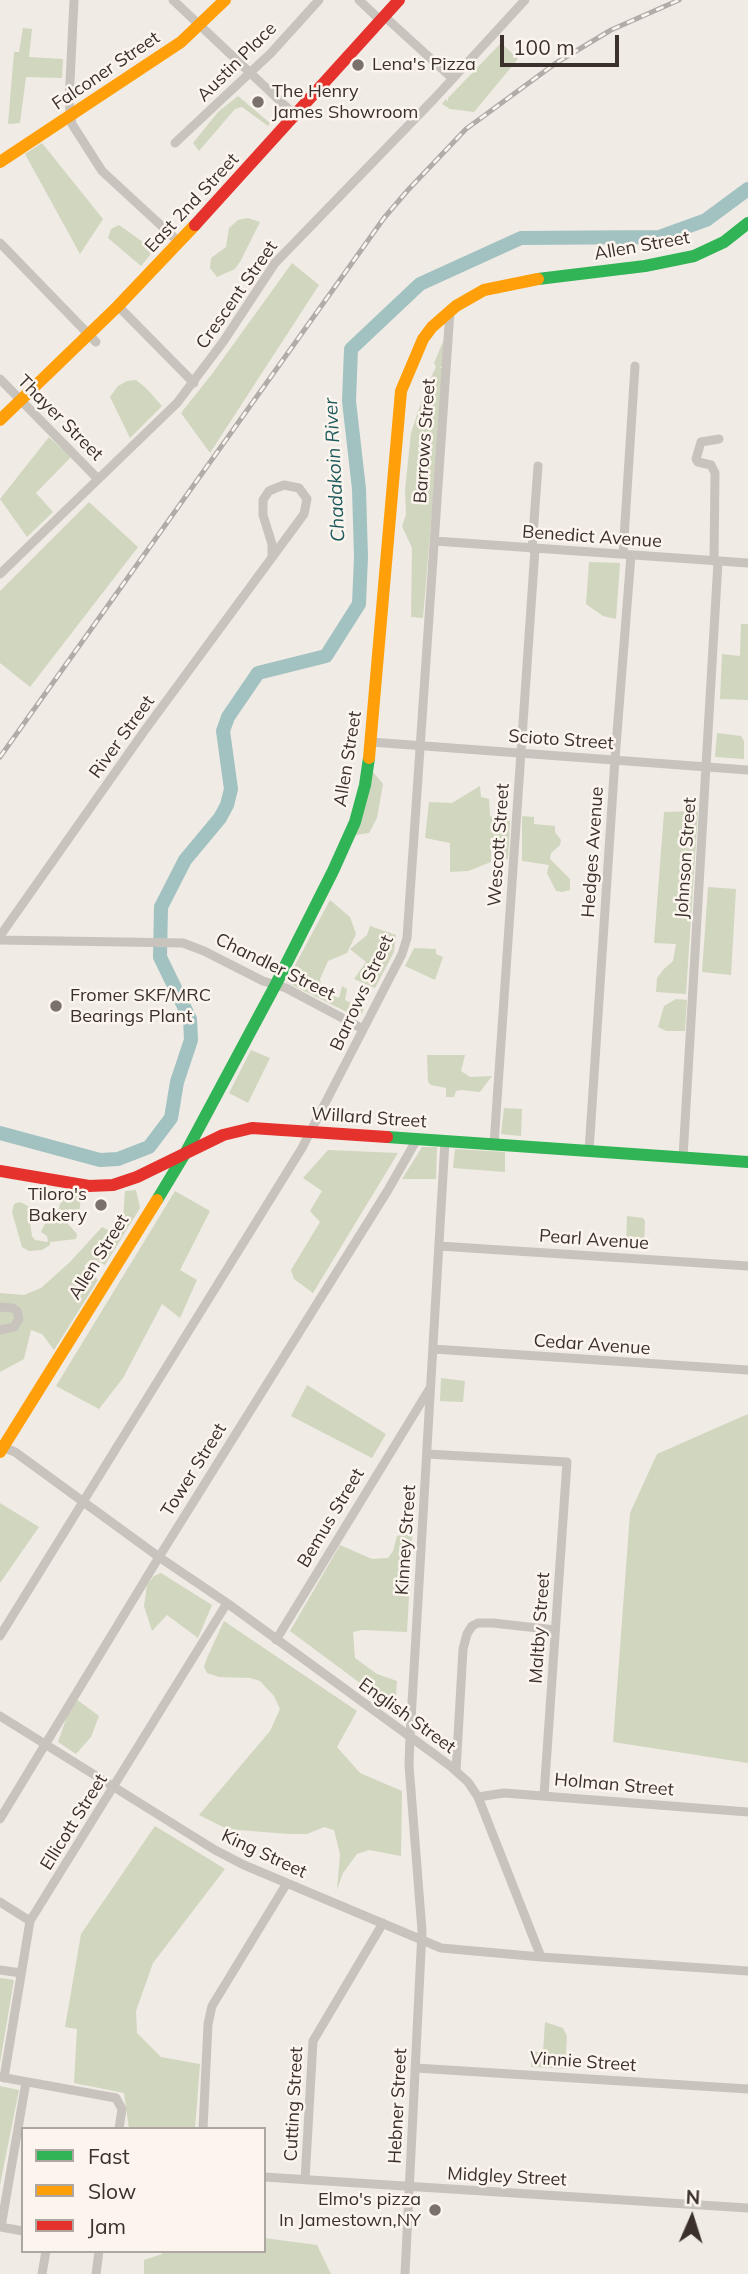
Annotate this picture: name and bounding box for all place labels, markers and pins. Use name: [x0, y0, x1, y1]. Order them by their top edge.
place label: Lena's Pizza: [372, 54, 476, 76]
marker: Lena's Pizza: [350, 57, 366, 73]
place label: The Henry James Showroom: [272, 81, 418, 124]
marker: The Henry James Showroom: [250, 94, 266, 110]
place label: Fromer SKF/MRC Bearings Plant: [70, 985, 211, 1028]
marker: Fromer SKF/MRC Bearings Plant: [48, 998, 64, 1014]
place label: Tiloro's Bakery: [28, 1184, 87, 1226]
marker: Tiloro's Bakery: [93, 1197, 109, 1213]
place label: Elmo's pizza In Jamestown,NY: [279, 2189, 421, 2232]
marker: Elmo's pizza In Jamestown,NY: [427, 2202, 443, 2218]

